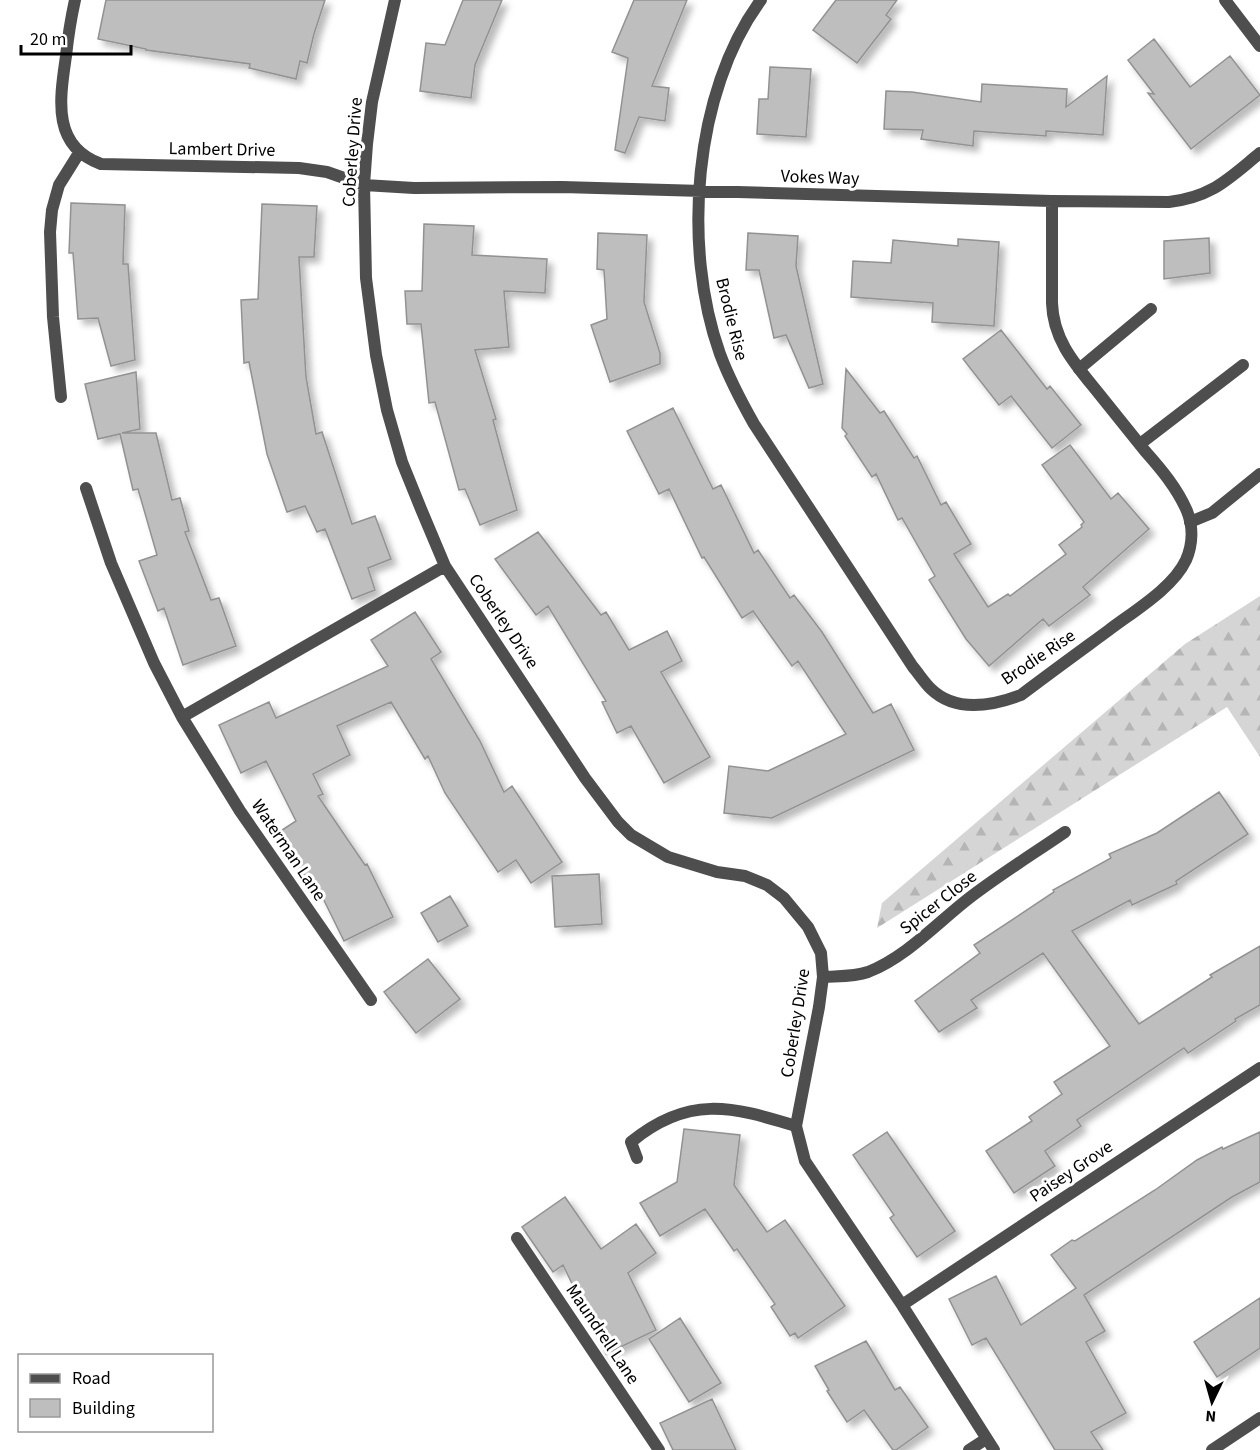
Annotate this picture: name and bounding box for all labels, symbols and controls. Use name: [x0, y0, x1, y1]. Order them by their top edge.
scale bar: [21, 18, 130, 56]
text: 20 m: [30, 27, 66, 52]
street label: Coberley Drive: [336, 96, 369, 208]
street label: Lambert Drive: [168, 136, 276, 163]
street label: Vokes Way: [780, 164, 860, 191]
street label: Brodie Rise: [709, 275, 754, 363]
street label: Coberley Drive: [463, 569, 545, 674]
street label: Brodie Rise: [996, 623, 1080, 691]
street label: Waterman Lane: [245, 794, 332, 906]
street label: Spicer Close: [894, 864, 982, 940]
street label: Coberley Drive: [775, 967, 816, 1079]
street label: Paisey Grove: [1025, 1134, 1118, 1209]
street label: Maundrell Lane: [560, 1279, 645, 1389]
legend: [18, 1354, 213, 1432]
text: Road: [72, 1366, 111, 1391]
north arrow: [1182, 1372, 1242, 1432]
text: Building: [72, 1396, 135, 1421]
text: N: [1205, 1405, 1217, 1427]

